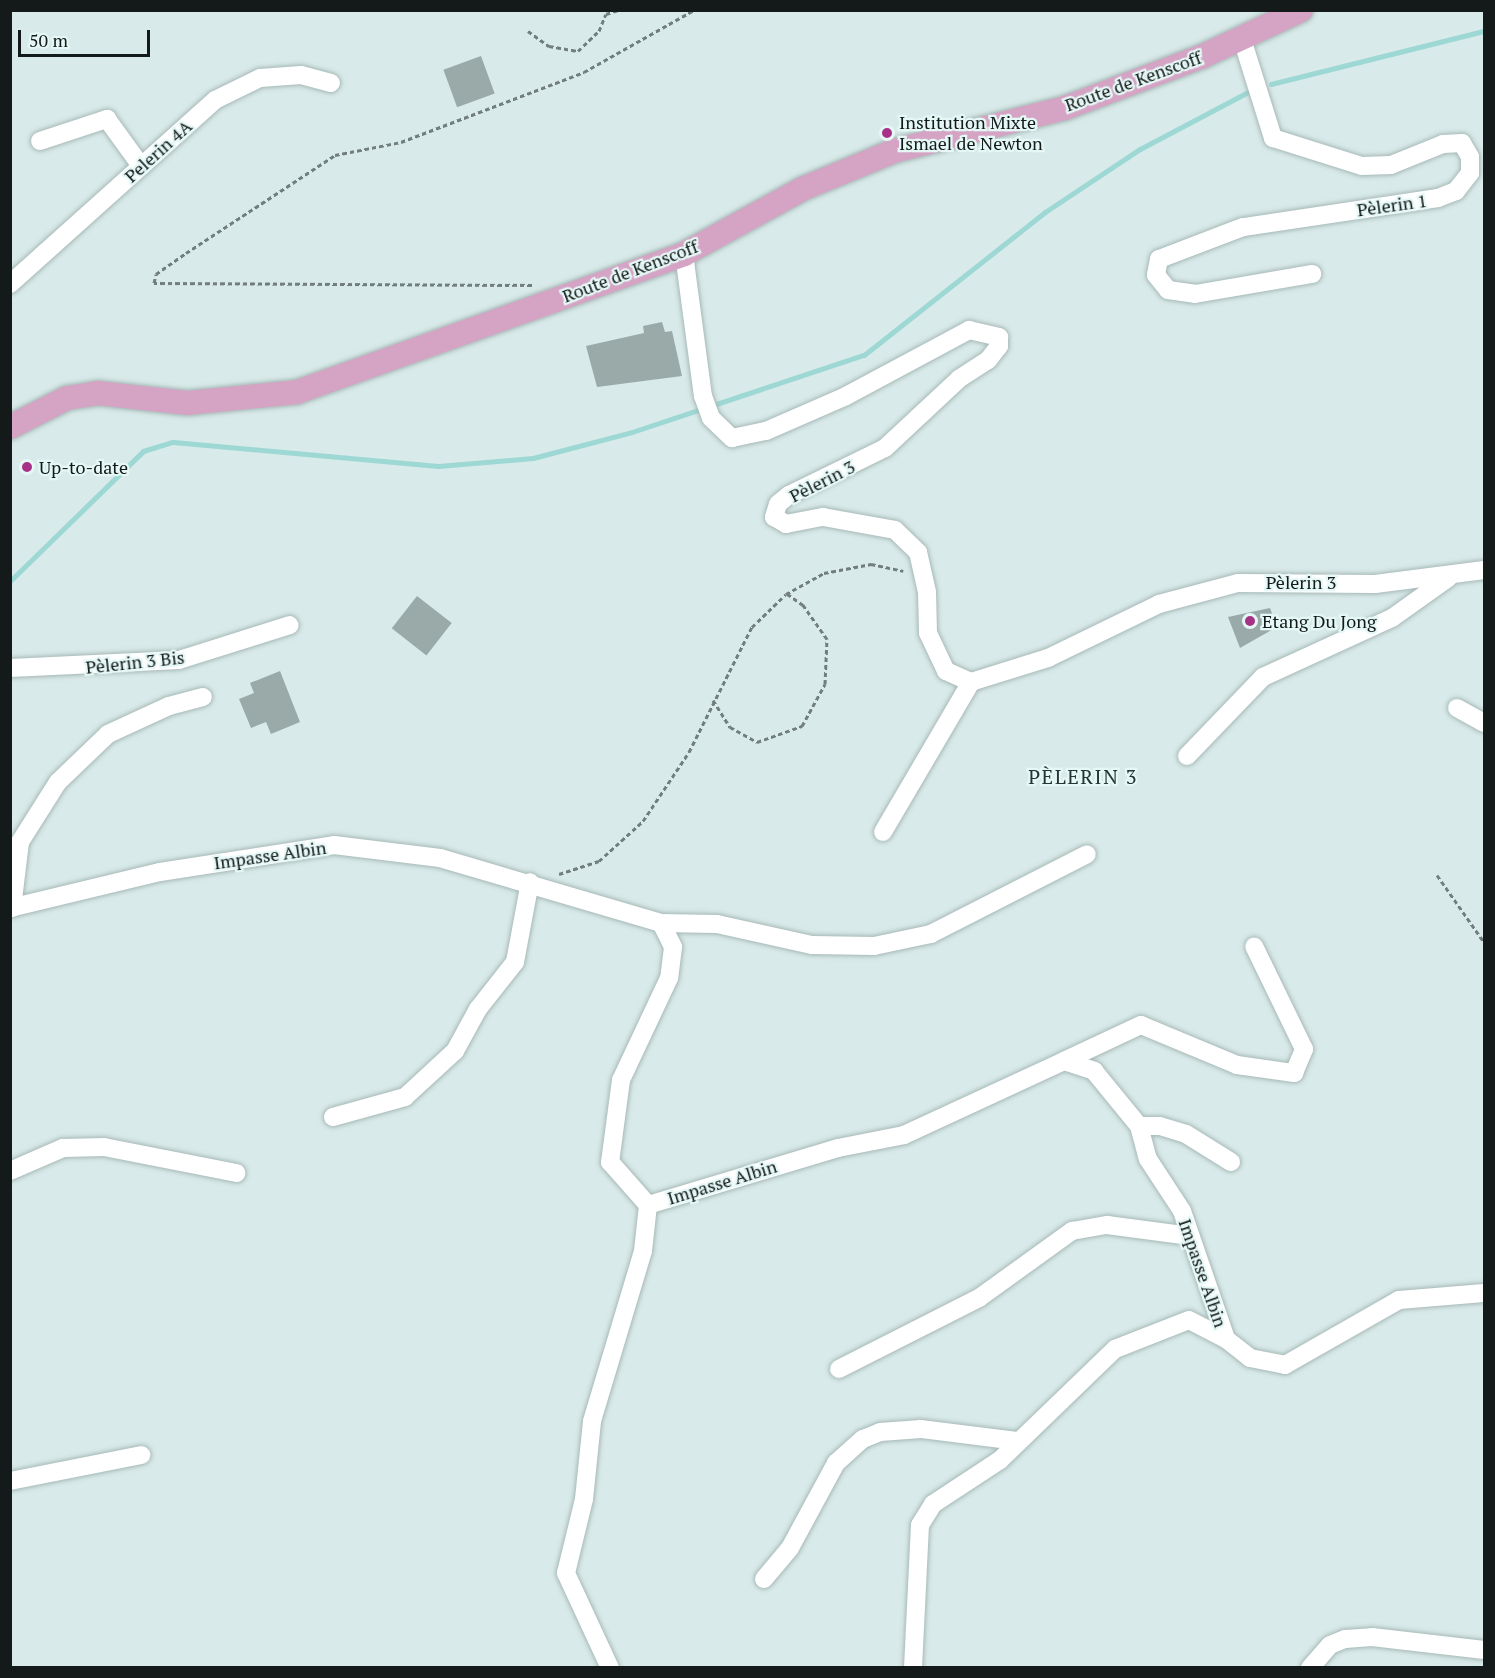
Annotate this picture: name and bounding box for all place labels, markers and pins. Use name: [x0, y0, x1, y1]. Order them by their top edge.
place label: Institution Mixte Ismael de Newton: [899, 112, 1043, 154]
marker: Institution Mixte Ismael de Newton: [880, 126, 894, 140]
place label: Up-to-date: [39, 456, 128, 478]
marker: Up-to-date: [20, 460, 34, 474]
place label: Etang Du Jong: [1262, 610, 1376, 632]
marker: Etang Du Jong: [1243, 614, 1257, 628]

